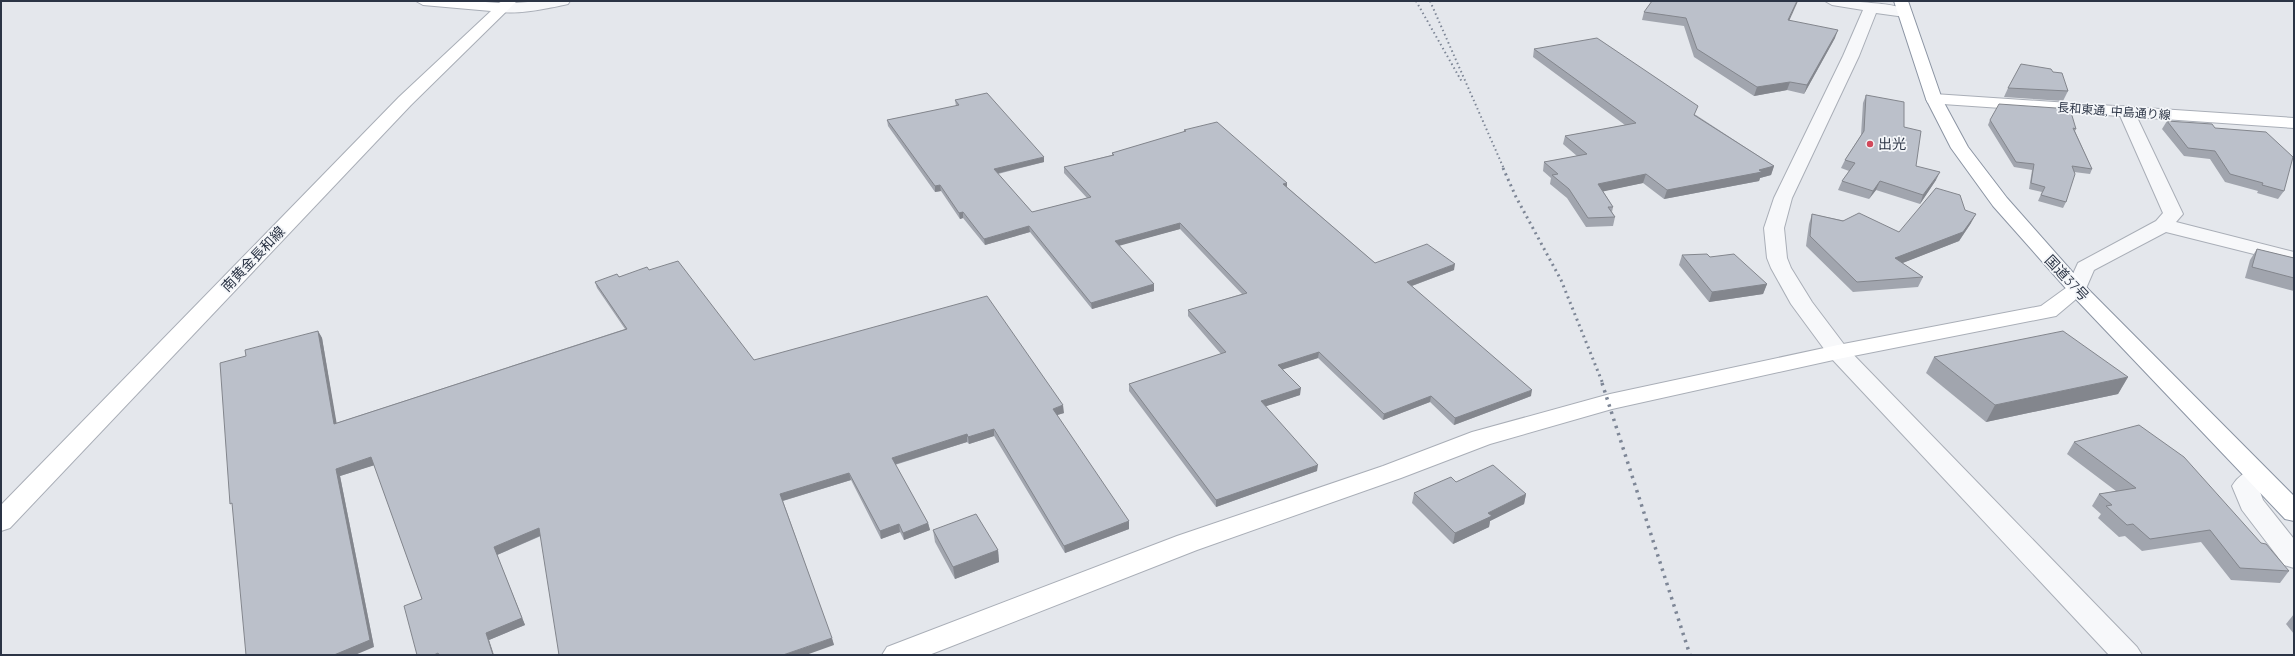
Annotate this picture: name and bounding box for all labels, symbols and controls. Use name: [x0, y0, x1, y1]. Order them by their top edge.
street label: 長和東通, 中島通り線: [2057, 100, 2171, 122]
place label: 出光: [1878, 135, 1906, 153]
marker: 出光: [1865, 139, 1875, 149]
street label: 南黄金長和線: [217, 223, 289, 295]
street label: 国道37号: [2041, 251, 2093, 305]

